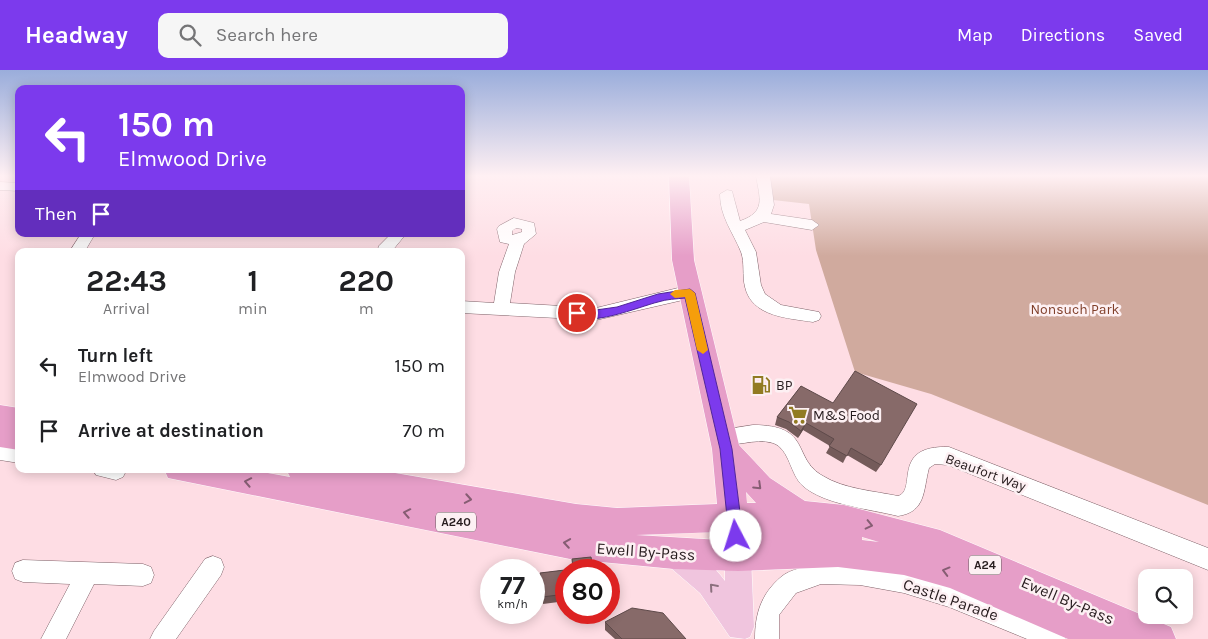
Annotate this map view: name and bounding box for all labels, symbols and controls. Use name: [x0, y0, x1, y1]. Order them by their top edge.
search box: [158, 13, 508, 58]
text: Headway: [25, 21, 128, 49]
icon: search: [176, 21, 204, 49]
text: Search here: [216, 24, 318, 46]
text: Map: [957, 24, 993, 46]
text: Directions: [1021, 24, 1105, 46]
text: Saved: [1133, 24, 1183, 46]
text: 150 m: [118, 104, 215, 145]
icon: left: [35, 105, 100, 170]
text: Elmwood Drive: [118, 146, 267, 172]
icon: arrive: [87, 200, 115, 228]
text: Then: [35, 203, 77, 225]
text: 22:43: [86, 263, 167, 299]
text: 1: [247, 263, 258, 299]
text: 220: [339, 263, 394, 299]
pin: [556, 292, 598, 334]
text: Arrival: [103, 299, 150, 318]
text: min: [238, 299, 268, 318]
text: m: [359, 299, 374, 318]
icon: arrive: [563, 299, 591, 327]
park label: Nonsuch Park: [1031, 301, 1120, 318]
text: Turn left: [78, 345, 153, 367]
icon: left: [35, 352, 63, 380]
text: 150 m: [394, 355, 445, 377]
text: Elmwood Drive: [78, 367, 186, 386]
fuel station icon: BP: [750, 374, 772, 396]
place label: BP: [776, 377, 793, 394]
supermarket icon: M&S Food: [787, 404, 809, 426]
place label: M&S Food: [813, 407, 880, 424]
icon: arrive: [35, 417, 63, 445]
text: Arrive at destination: [78, 420, 264, 442]
text: 70 m: [403, 420, 445, 442]
street label: Beaufort Way: [943, 450, 1029, 495]
one-way arrow: [243, 478, 252, 488]
one-way arrow: [752, 480, 761, 489]
one-way arrow: [464, 493, 473, 503]
one-way arrow: [403, 508, 412, 519]
position arrow: [709, 509, 761, 561]
road number: A240: [436, 512, 476, 532]
one-way arrow: [865, 519, 873, 530]
one-way arrow: [563, 539, 571, 549]
street label: Ewell By-Pass: [596, 539, 696, 564]
road number: A24: [969, 556, 1001, 574]
speed limit sign: 80: [555, 559, 620, 624]
one-way arrow: [942, 567, 951, 577]
map controls: [1138, 569, 1193, 624]
button: search: [1138, 569, 1193, 624]
text: 77: [500, 571, 525, 600]
street label: Ewell By-Pass: [1019, 572, 1117, 629]
street label: Castle Parade: [901, 574, 1001, 625]
one-way arrow: [711, 584, 719, 593]
text: km/h: [497, 597, 528, 611]

